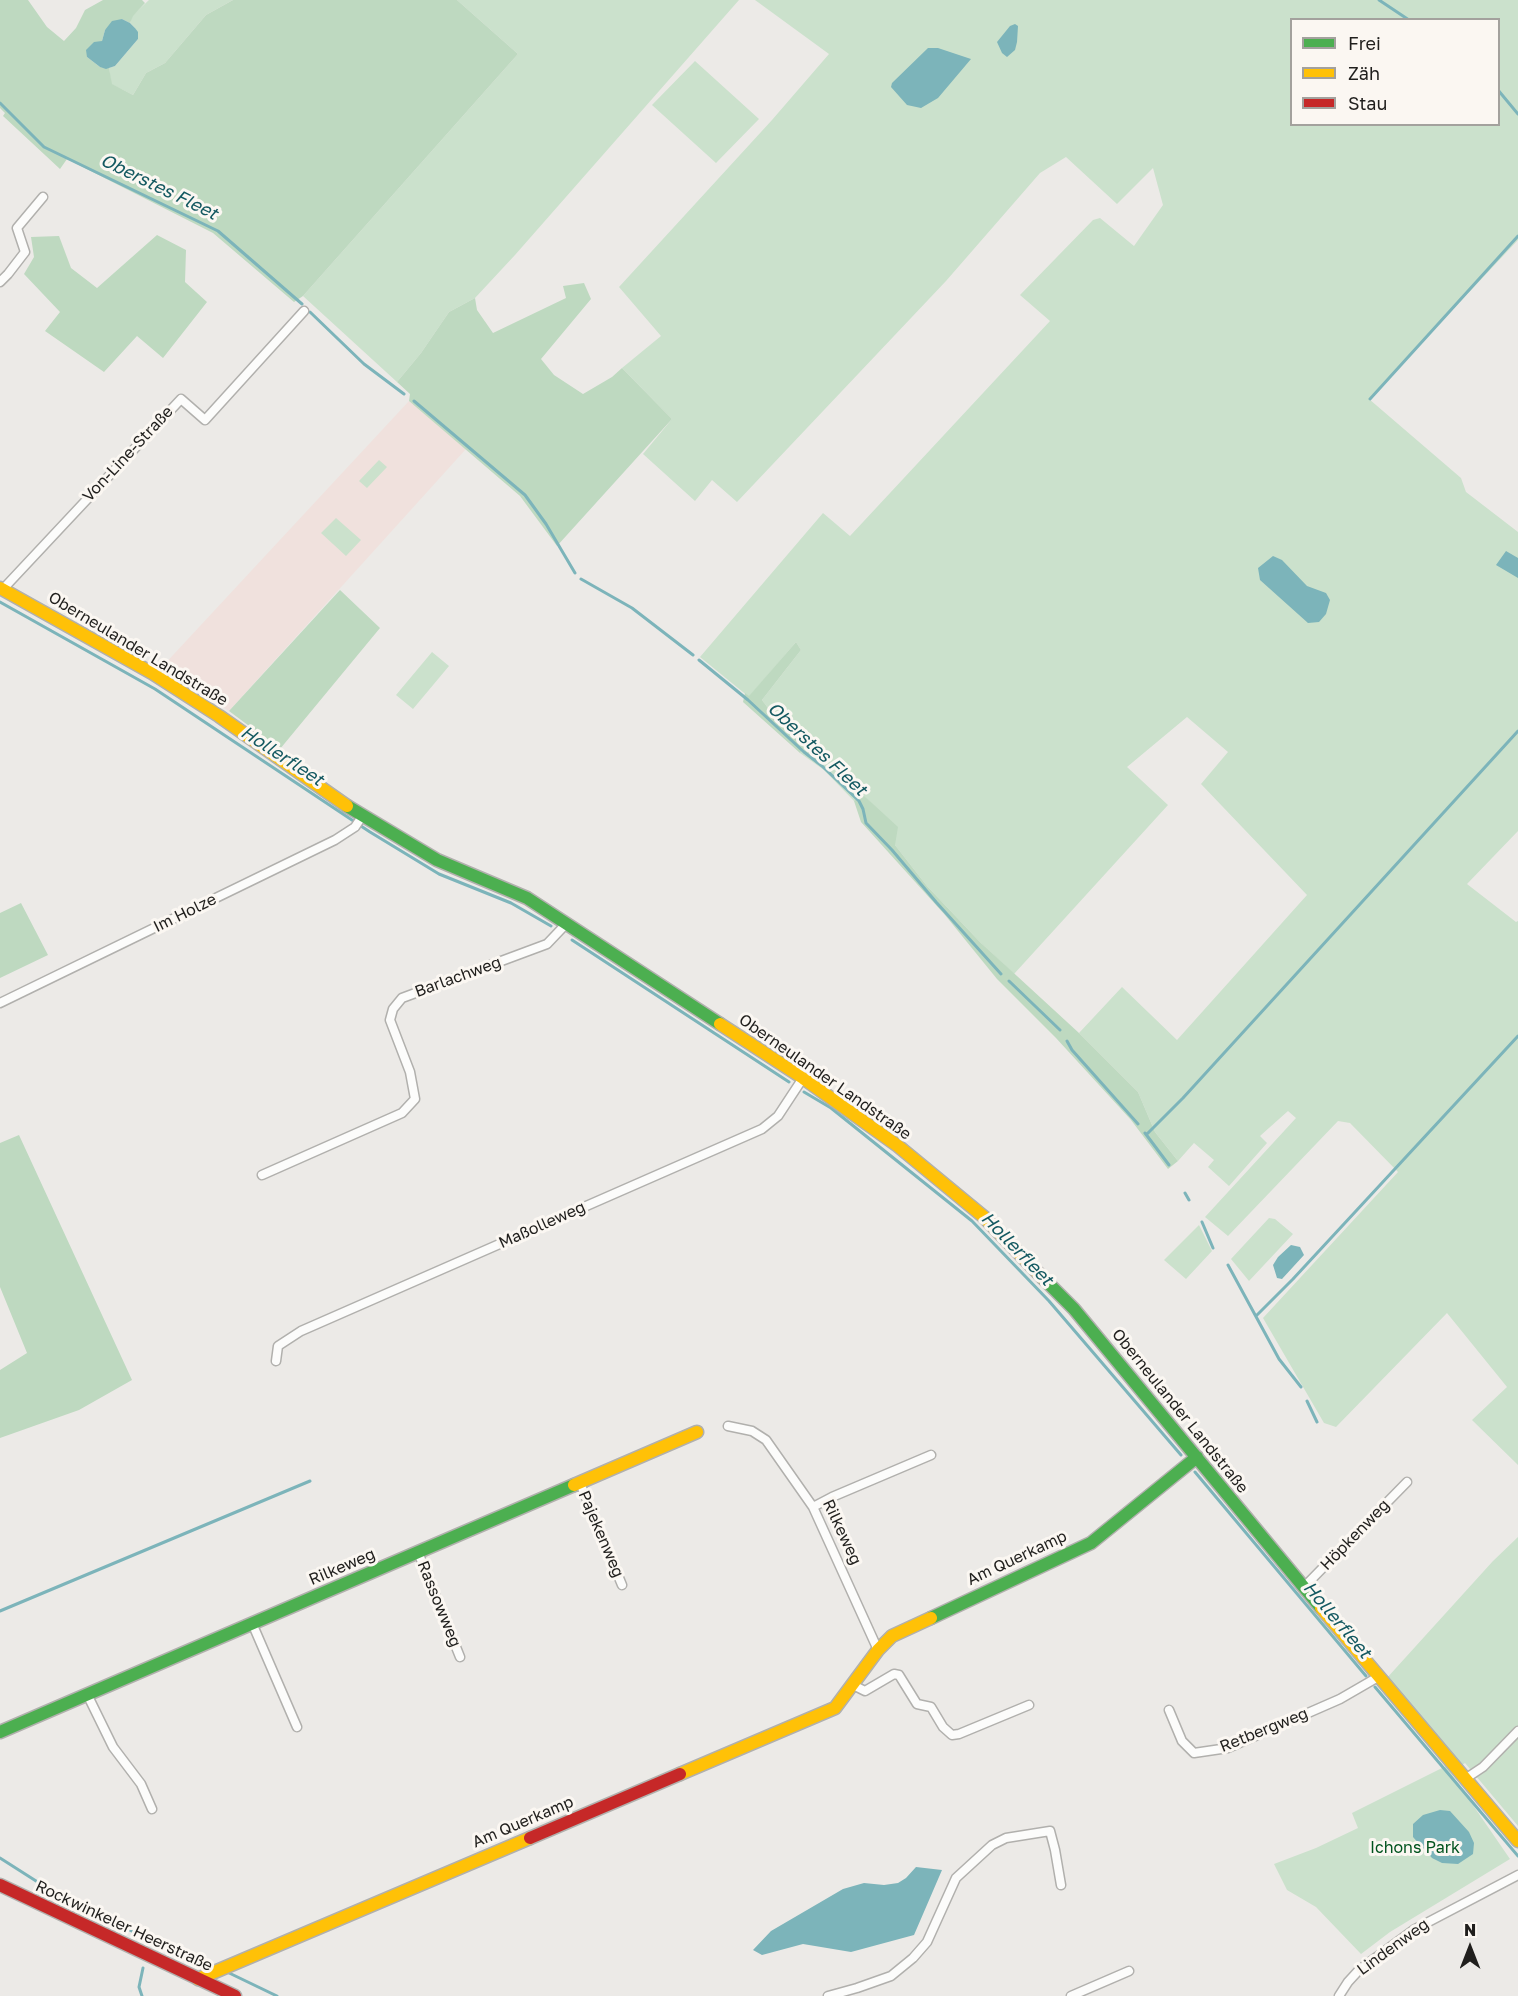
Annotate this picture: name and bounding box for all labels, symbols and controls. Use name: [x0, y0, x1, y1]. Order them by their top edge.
legend: [1290, 18, 1500, 126]
text: Frei: [1348, 32, 1381, 54]
text: Zäh: [1348, 62, 1380, 84]
text: Stau: [1348, 92, 1387, 114]
water label: Oberstes Fleet: [97, 149, 221, 225]
street label: Von-Line-Straße: [79, 402, 177, 506]
street label: Oberneulander Landstraße: [45, 588, 231, 710]
water label: Oberstes Fleet: [763, 698, 871, 800]
water label: Hollerfleet: [237, 721, 327, 791]
street label: Im Holze: [150, 890, 220, 936]
street label: Barlachweg: [412, 953, 504, 1001]
street label: Oberneulander Landstraße: [735, 1010, 915, 1144]
street label: Maßolleweg: [496, 1197, 588, 1253]
water label: Hollerfleet: [977, 1208, 1057, 1290]
street label: Oberneulander Landstraße: [1108, 1325, 1252, 1497]
street label: Pajekenweg: [574, 1488, 628, 1580]
street label: Rilkeweg: [818, 1496, 866, 1568]
street label: Höpkenweg: [1316, 1496, 1394, 1574]
street label: Am Querkamp: [964, 1527, 1070, 1589]
street label: Rilkeweg: [306, 1544, 378, 1590]
street label: Rassowweg: [413, 1558, 465, 1650]
water label: Hollerfleet: [1299, 1577, 1375, 1663]
street label: Retbergweg: [1217, 1704, 1311, 1756]
street label: Am Querkamp: [470, 1792, 576, 1852]
park label: Ichons Park: [1370, 1838, 1460, 1858]
street label: Rockwinkeler Heerstraße: [32, 1876, 216, 1976]
street label: Lindenweg: [1353, 1915, 1433, 1979]
north arrow: [1440, 1918, 1500, 1978]
text: N: [1464, 1920, 1476, 1940]

